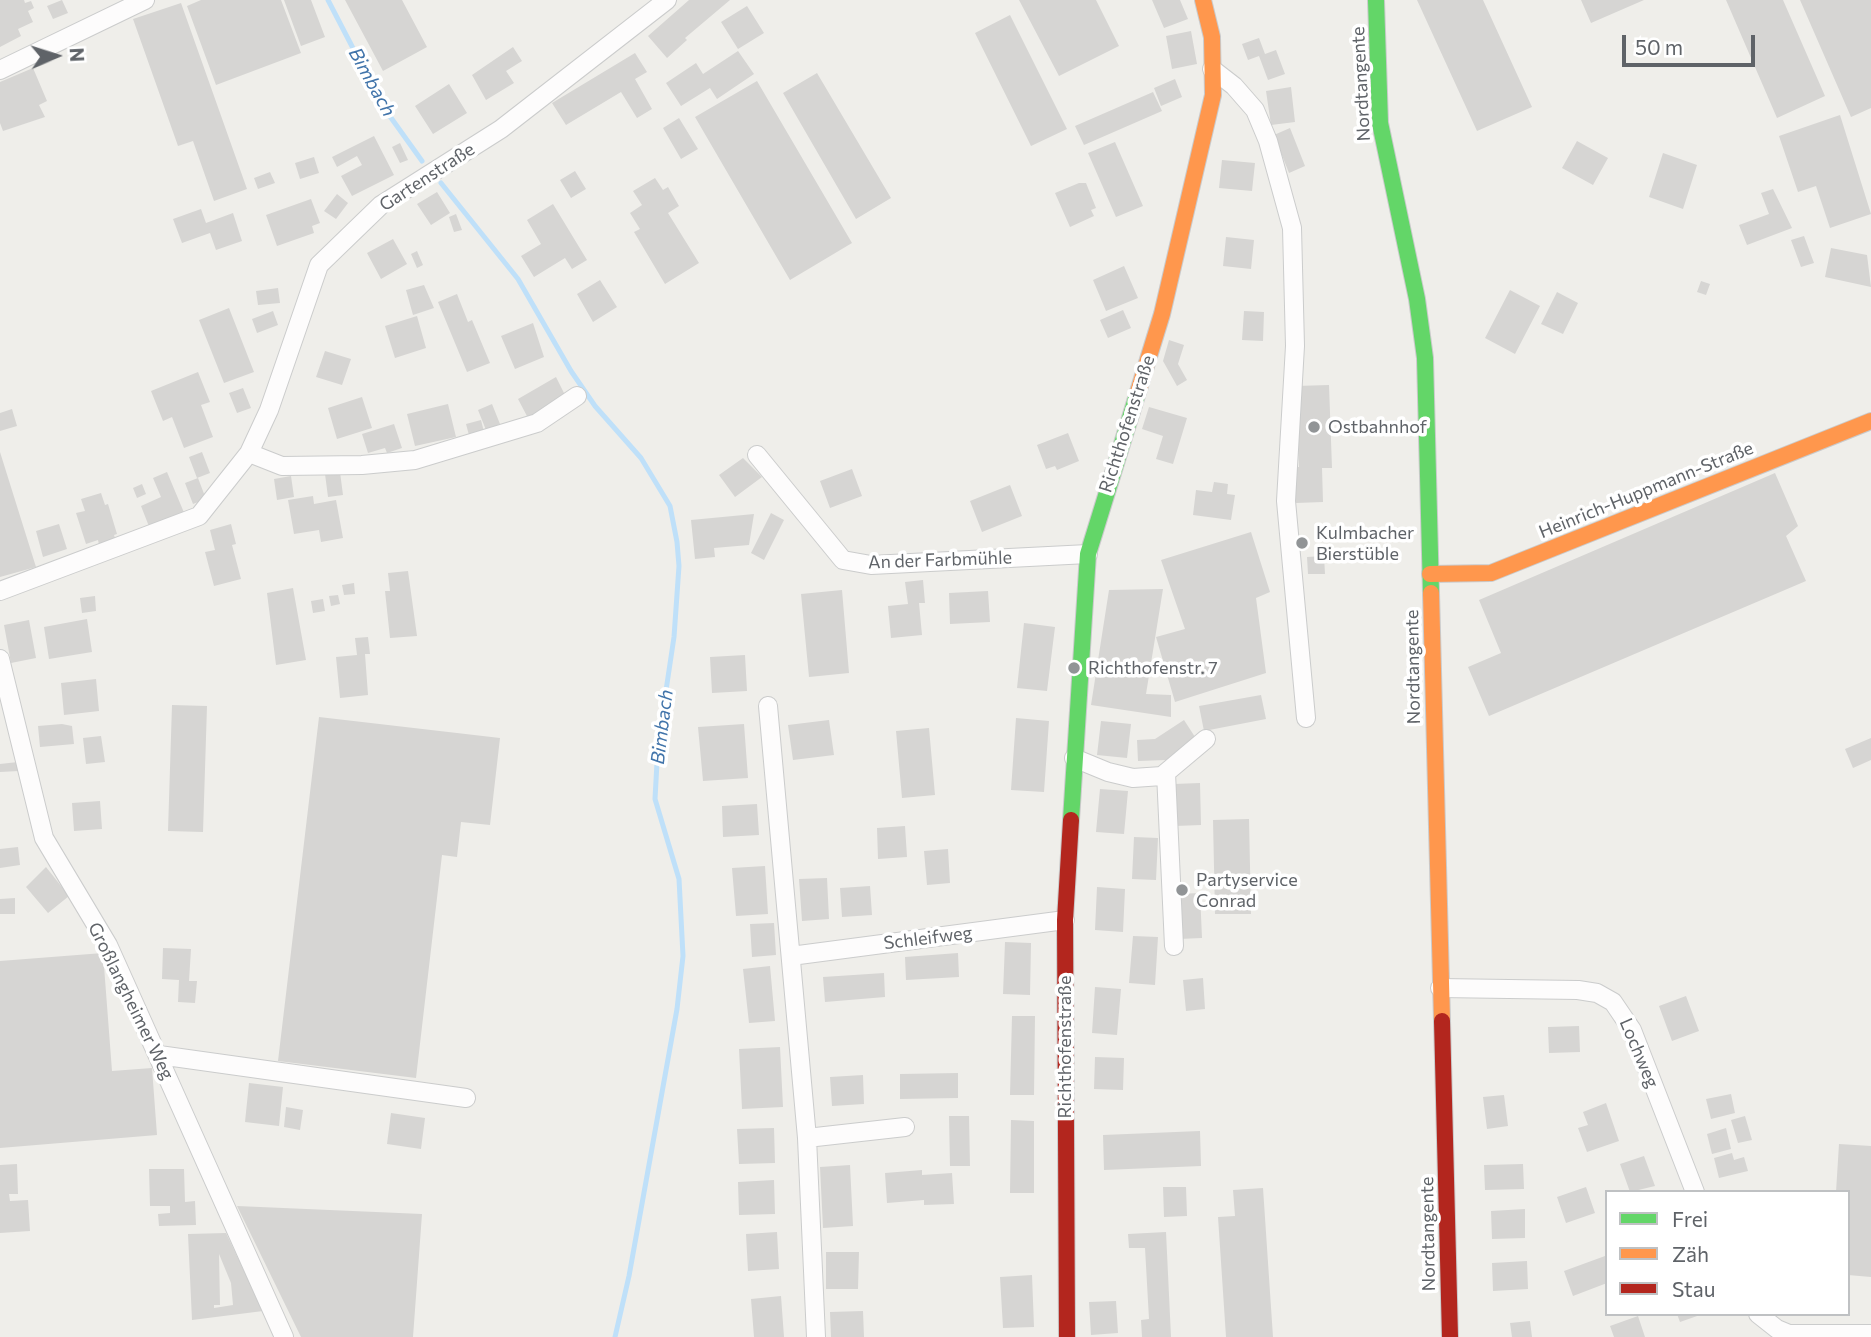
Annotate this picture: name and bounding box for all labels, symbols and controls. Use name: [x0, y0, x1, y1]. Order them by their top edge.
north arrow: [21, 21, 91, 91]
scale bar: [1626, 21, 1759, 65]
street label: Nordtangente: [1347, 26, 1375, 142]
text: 50 m: [1635, 34, 1683, 59]
water label: Bimbach: [344, 44, 400, 120]
text: N: [66, 47, 89, 63]
street label: Gartenstraße: [375, 138, 479, 216]
street label: Richthofenstraße: [1095, 353, 1159, 495]
place label: Ostbahnhof: [1328, 416, 1427, 438]
marker: Ostbahnhof: [1306, 419, 1322, 435]
street label: Heinrich-Huppmann-Straße: [1536, 437, 1756, 543]
place label: Kulmbacher Bierstüble: [1316, 522, 1414, 564]
marker: Kulmbacher Bierstüble: [1294, 535, 1310, 551]
street label: An der Farbmühle: [868, 547, 1012, 573]
street label: Nordtangente: [1401, 609, 1425, 725]
place label: Richthofenstr. 7: [1088, 657, 1218, 679]
marker: Richthofenstr. 7: [1066, 660, 1082, 676]
water label: Bimbach: [646, 688, 678, 766]
place label: Partyservice Conrad: [1196, 869, 1298, 912]
marker: Partyservice Conrad: [1174, 882, 1190, 898]
street label: Großlangheimer Weg: [84, 919, 178, 1083]
street label: Schleifweg: [883, 922, 973, 954]
street label: Richthofenstraße: [1054, 975, 1076, 1119]
street label: Lochweg: [1615, 1015, 1663, 1091]
street label: Nordtangente: [1416, 1176, 1440, 1292]
legend: [1605, 1190, 1850, 1316]
text: Frei: [1672, 1206, 1708, 1231]
text: Zäh: [1672, 1241, 1709, 1266]
text: Stau: [1672, 1276, 1715, 1301]

